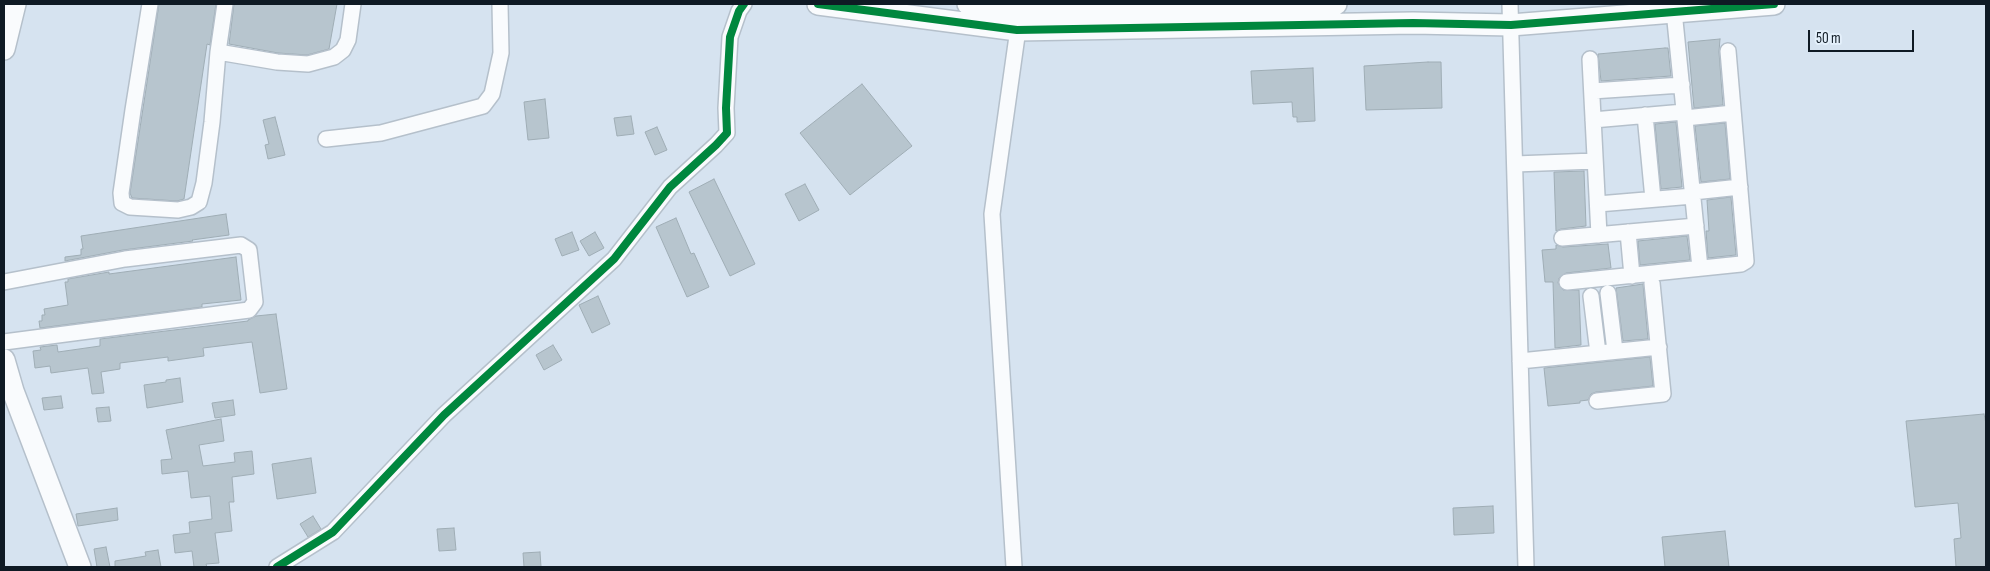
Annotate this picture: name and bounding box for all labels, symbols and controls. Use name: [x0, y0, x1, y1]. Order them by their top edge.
scale bar: [1810, 20, 1916, 52]
text: 50 m: [1816, 29, 1841, 48]

